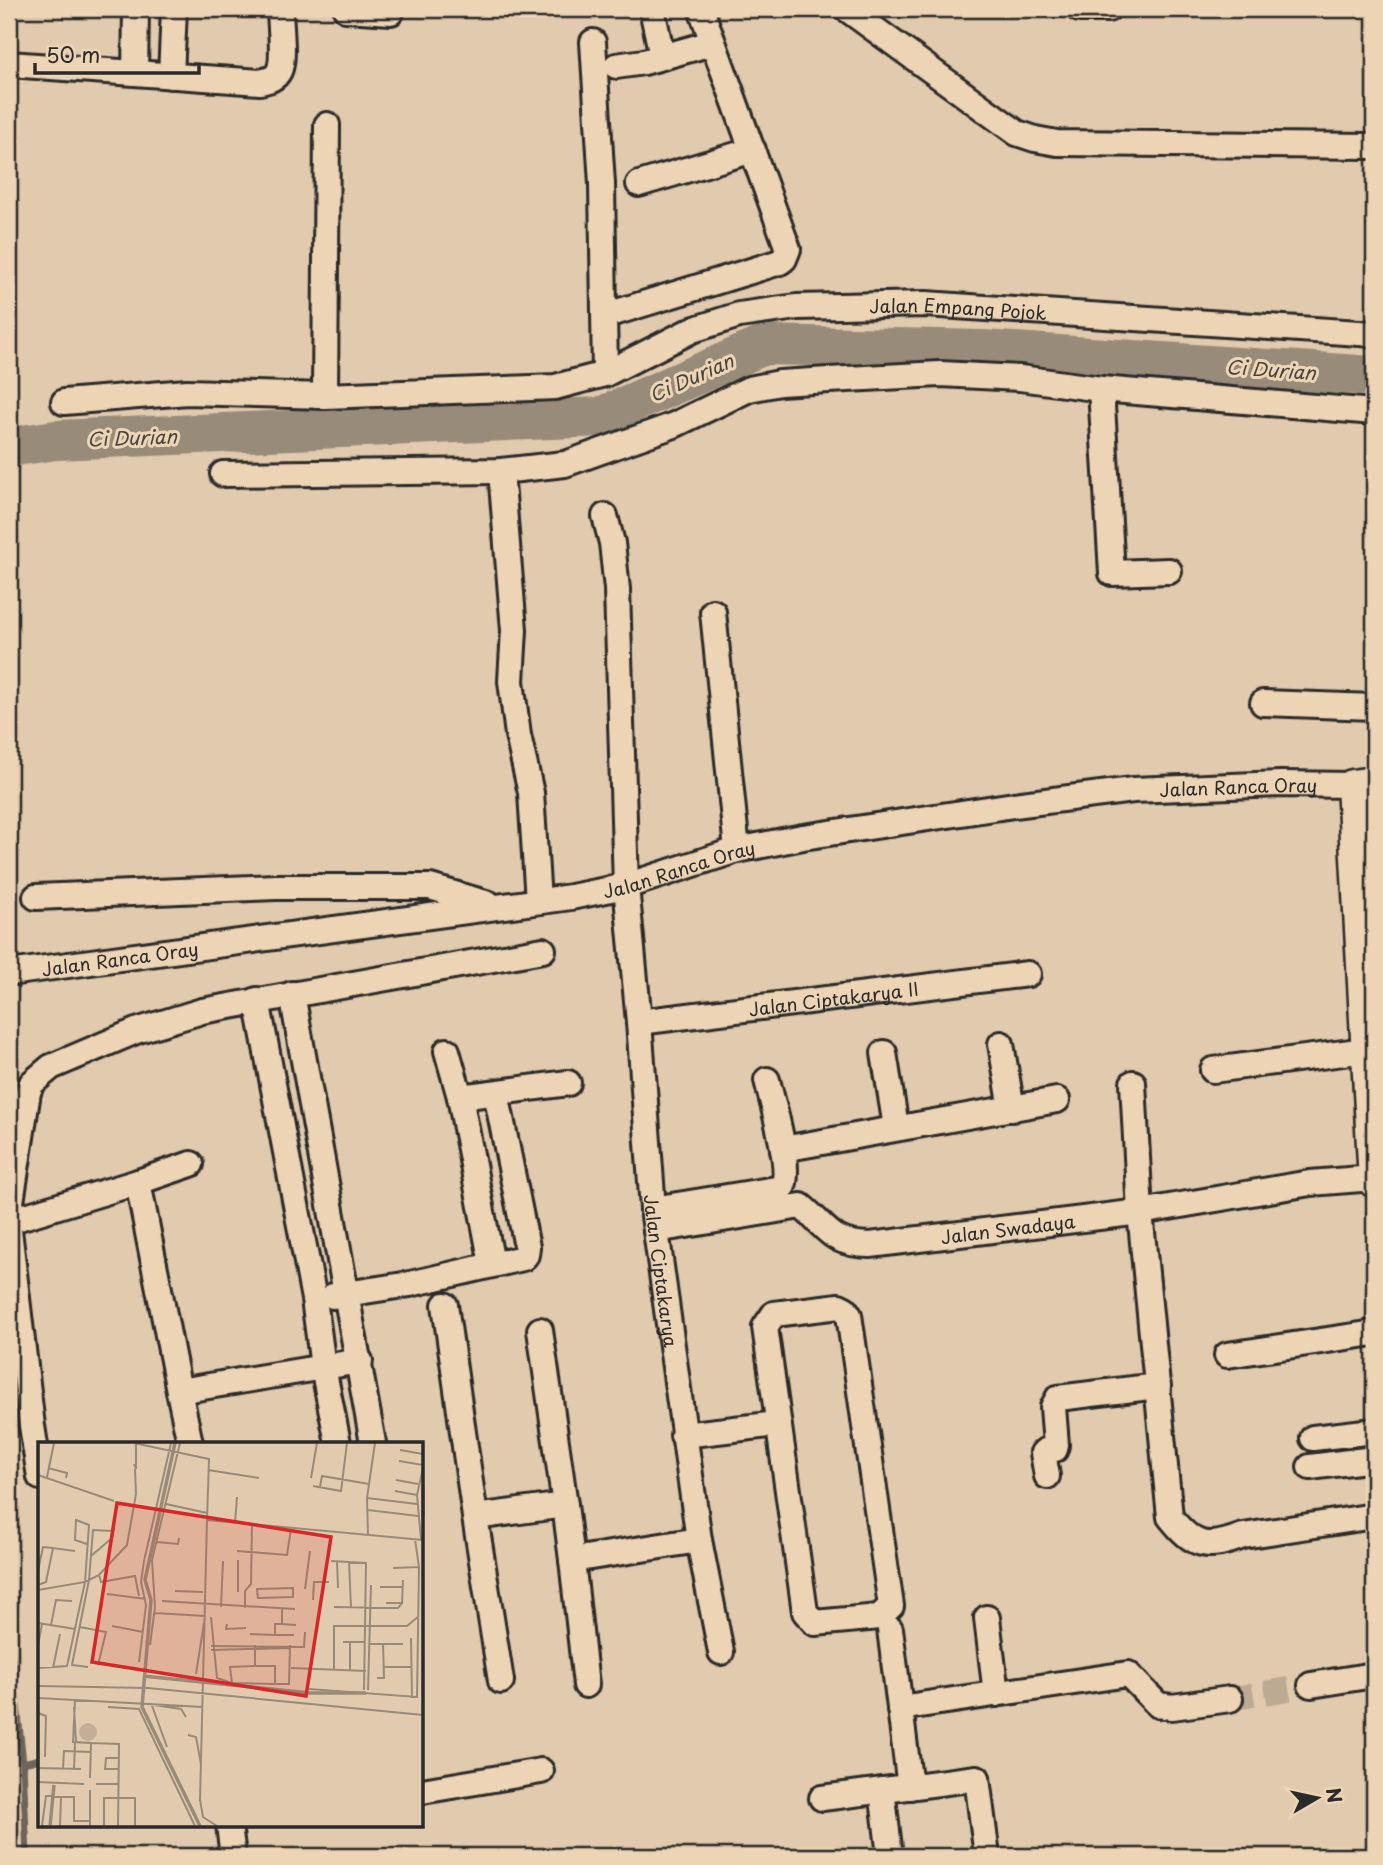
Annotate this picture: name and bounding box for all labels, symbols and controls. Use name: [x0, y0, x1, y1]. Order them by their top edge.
scale bar: [35, 32, 200, 76]
text: 50 m: [46, 38, 100, 70]
street label: Jalan Empang Pojok: [869, 290, 1048, 326]
water label: Ci Durian: [644, 345, 739, 408]
water label: Ci Durian: [1225, 352, 1318, 386]
water label: Ci Durian: [87, 421, 179, 453]
street label: Jalan Ranca Oray: [1159, 770, 1317, 802]
street label: Jalan Ranca Oray: [601, 833, 757, 904]
street label: Jalan Ranca Oray: [40, 934, 200, 982]
street label: Jalan Ciptakarya II: [747, 974, 920, 1022]
street label: Jalan Ciptakarya: [638, 1194, 686, 1350]
street label: Jalan Swadaya: [939, 1206, 1077, 1250]
inset map: [38, 1442, 424, 1826]
north arrow: [1282, 1764, 1352, 1834]
text: N: [1320, 1786, 1350, 1805]

